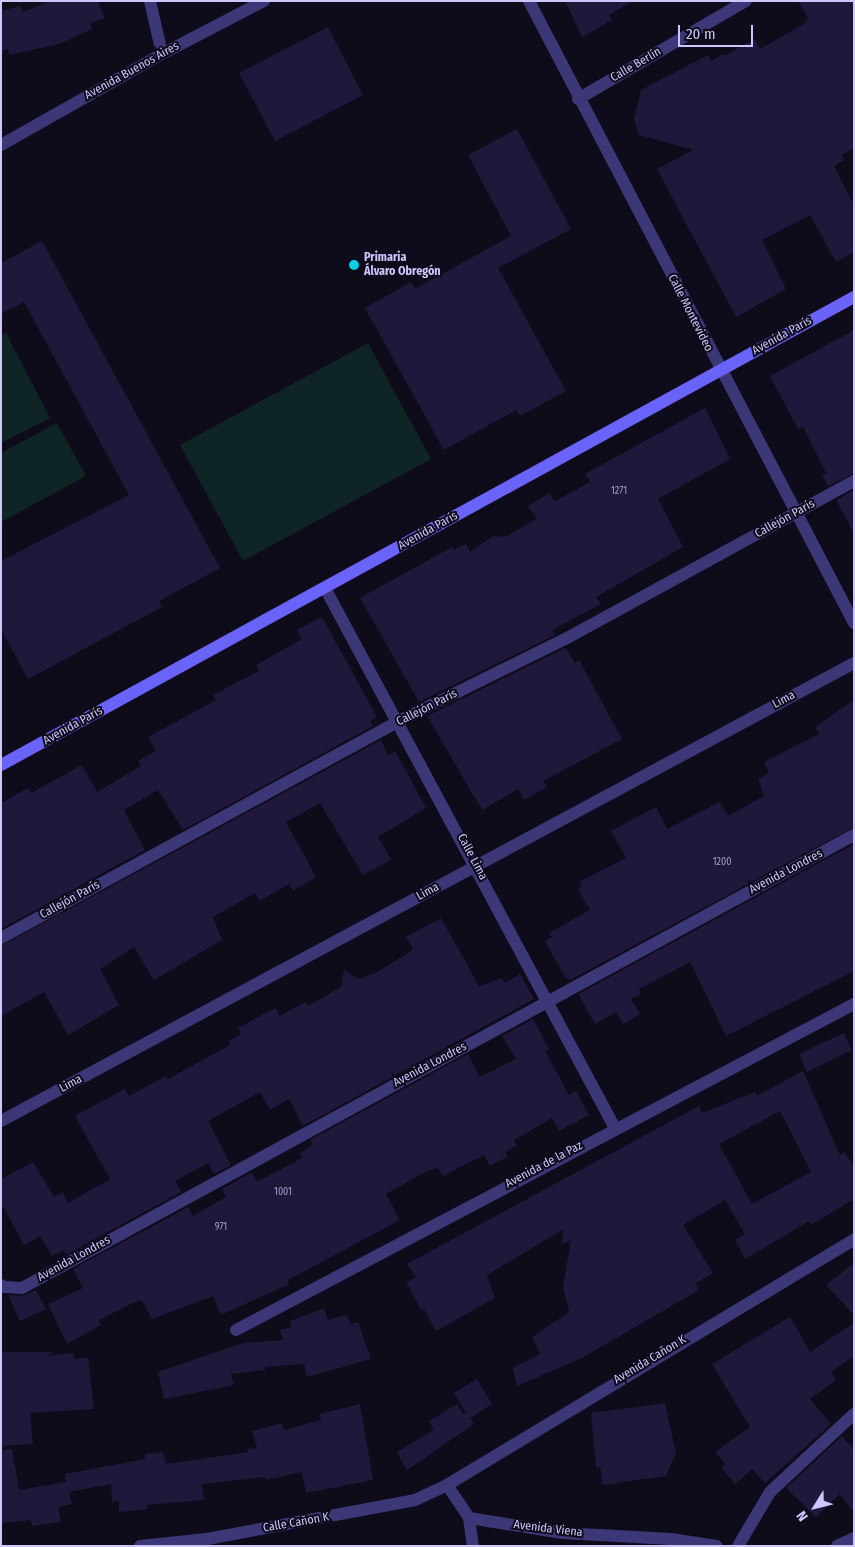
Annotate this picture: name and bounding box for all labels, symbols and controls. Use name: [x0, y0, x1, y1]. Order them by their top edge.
scale bar: [680, 15, 755, 47]
text: 20 m: [686, 25, 716, 43]
street label: Avenida Buenos Aires: [82, 39, 182, 103]
street label: Calle Berlín: [608, 45, 664, 85]
place label: Primaria Álvaro Obregón: [364, 251, 441, 279]
marker: Primaria Álvaro Obregón: [348, 259, 360, 271]
street label: Calle Montevideo: [664, 272, 716, 354]
street label: Avenida París: [750, 314, 814, 358]
house number: 1271: [611, 486, 627, 498]
street label: Callejón París: [753, 497, 817, 541]
street label: Avenida París: [396, 509, 460, 553]
street label: Callejón París: [394, 687, 460, 729]
street label: Lima: [770, 688, 798, 712]
street label: Avenida París: [41, 704, 105, 748]
street label: Calle Lima: [454, 831, 490, 883]
street label: Avenida Londres: [747, 847, 825, 897]
house number: 1200: [713, 857, 731, 869]
street label: Callejón París: [38, 878, 102, 922]
street label: Lima: [414, 880, 442, 904]
street label: Avenida Londres: [391, 1040, 469, 1090]
street label: Lima: [57, 1072, 85, 1096]
street label: Avenida de la Paz: [503, 1139, 585, 1191]
house number: 1001: [274, 1187, 292, 1199]
house number: 971: [215, 1222, 227, 1234]
street label: Avenida Londres: [35, 1233, 113, 1285]
street label: Avenida Cañon K: [611, 1333, 689, 1387]
north arrow: [790, 1482, 840, 1532]
text: N: [793, 1508, 812, 1525]
street label: Calle Cañon K: [262, 1510, 330, 1536]
street label: Avenida Viena: [513, 1518, 583, 1540]

